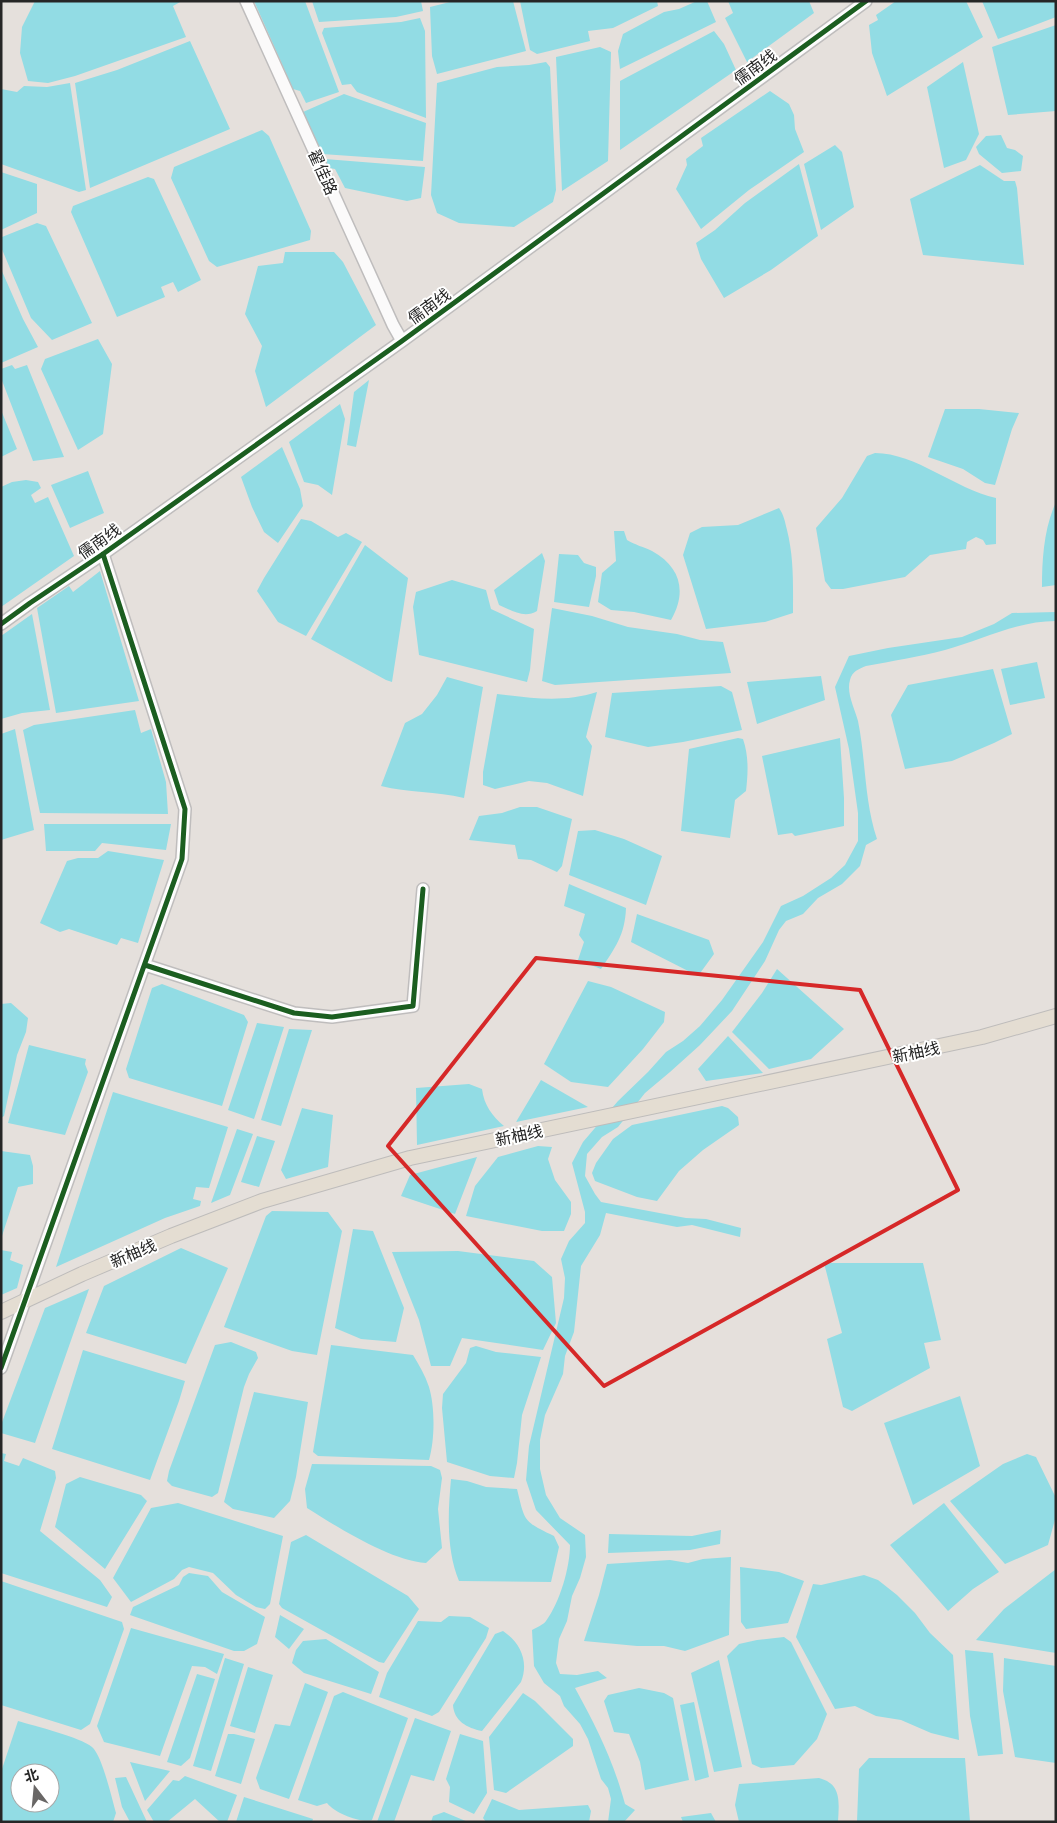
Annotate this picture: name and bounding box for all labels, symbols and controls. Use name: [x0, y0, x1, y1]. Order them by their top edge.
street label: 儒南线: [730, 46, 780, 89]
street label: 翟佳路: [304, 146, 341, 198]
street label: 儒南线: [404, 285, 454, 328]
street label: 儒南线: [74, 520, 124, 563]
street label: 新柚线: [891, 1038, 942, 1067]
street label: 新柚线: [494, 1121, 545, 1150]
street label: 新柚线: [107, 1235, 159, 1272]
north arrow: [10, 1763, 60, 1813]
text: 北: [22, 1766, 40, 1785]

